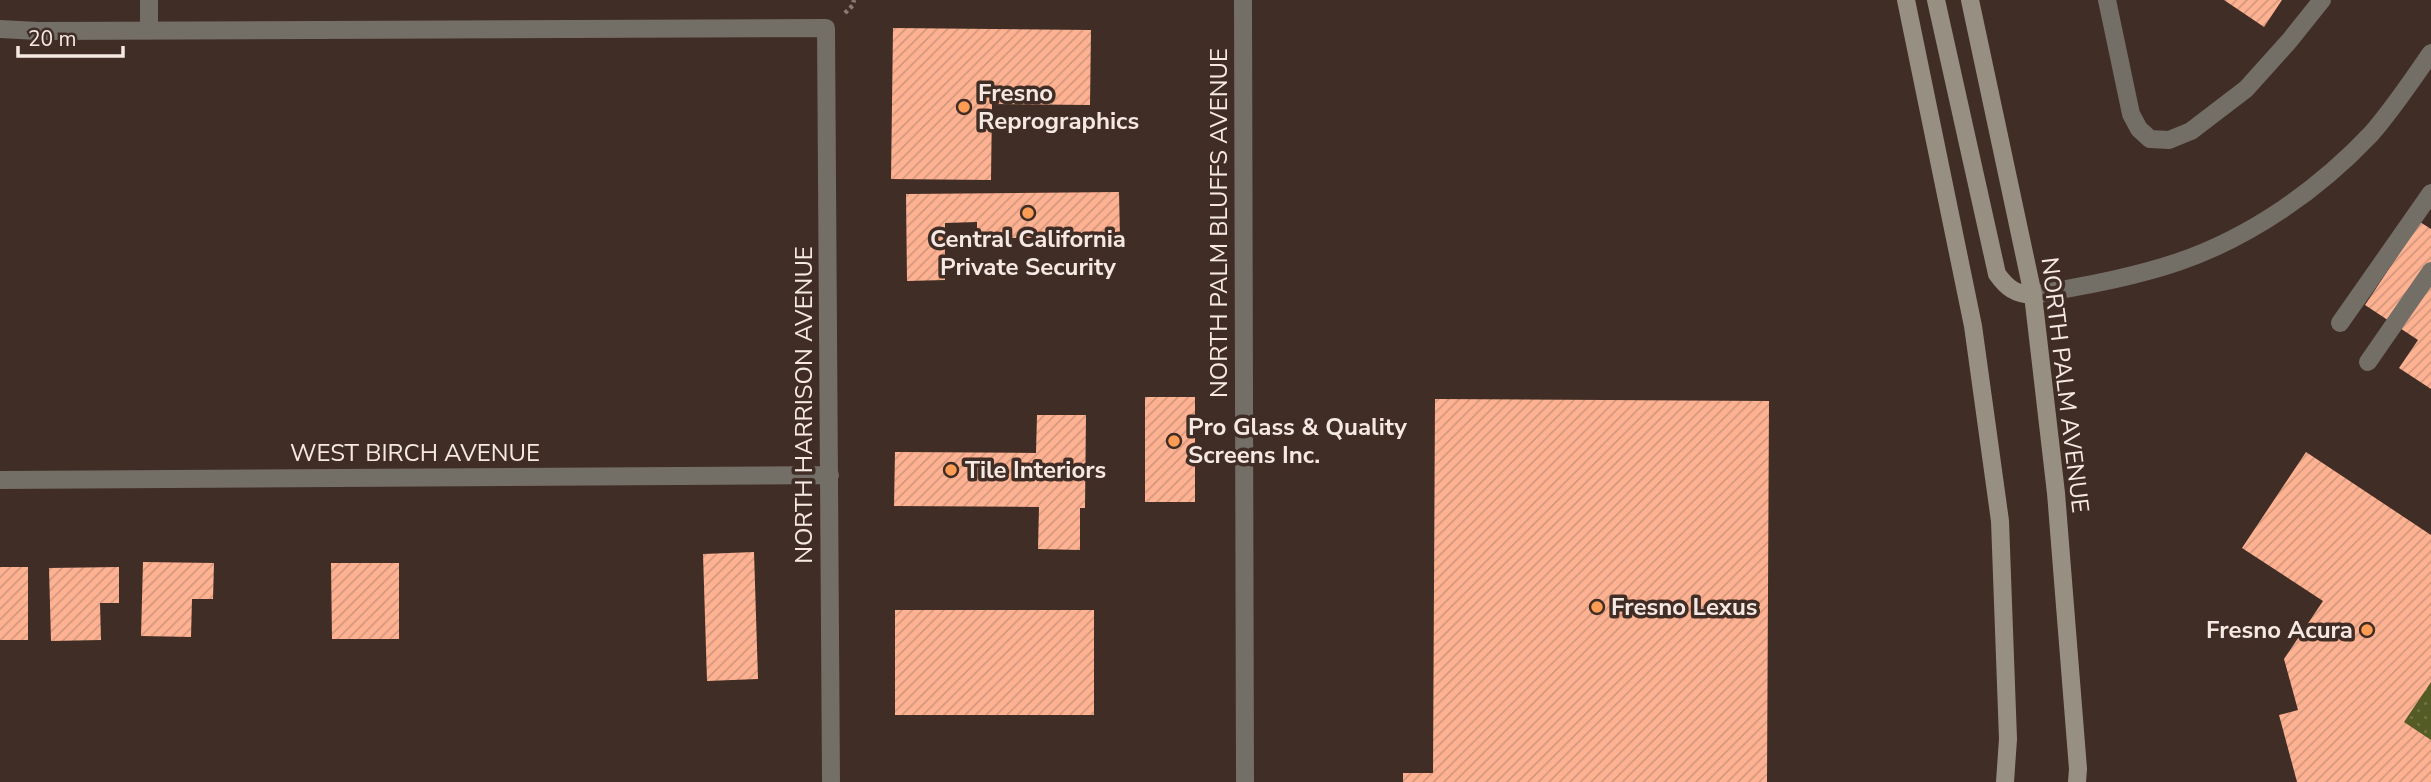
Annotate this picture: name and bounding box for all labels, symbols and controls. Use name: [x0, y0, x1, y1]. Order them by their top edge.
scale bar: [18, 14, 122, 58]
text: 20 m: [28, 25, 77, 53]
street label: NORTH PALM BLUFFS AVENUE: [1203, 48, 1235, 398]
place label: Fresno Reprographics: [978, 77, 1139, 137]
marker: Fresno Reprographics: [956, 99, 972, 115]
marker: Central California Private Security: [1020, 205, 1036, 221]
place label: Central California Private Security: [930, 223, 1126, 283]
street label: NORTH HARRISON AVENUE: [788, 246, 820, 564]
street label: NORTH PALM AVENUE: [2033, 255, 2097, 515]
place label: Pro Glass & Quality Screens Inc.: [1188, 411, 1407, 471]
marker: Pro Glass & Quality Screens Inc.: [1166, 433, 1182, 449]
street label: WEST BIRCH AVENUE: [290, 437, 540, 469]
place label: Tile Interiors: [965, 454, 1106, 486]
marker: Tile Interiors: [943, 462, 959, 478]
place label: Fresno Lexus: [1611, 591, 1758, 623]
marker: Fresno Lexus: [1589, 599, 1605, 615]
place label: Fresno Acura: [2206, 614, 2353, 646]
marker: Fresno Acura: [2359, 622, 2375, 638]

